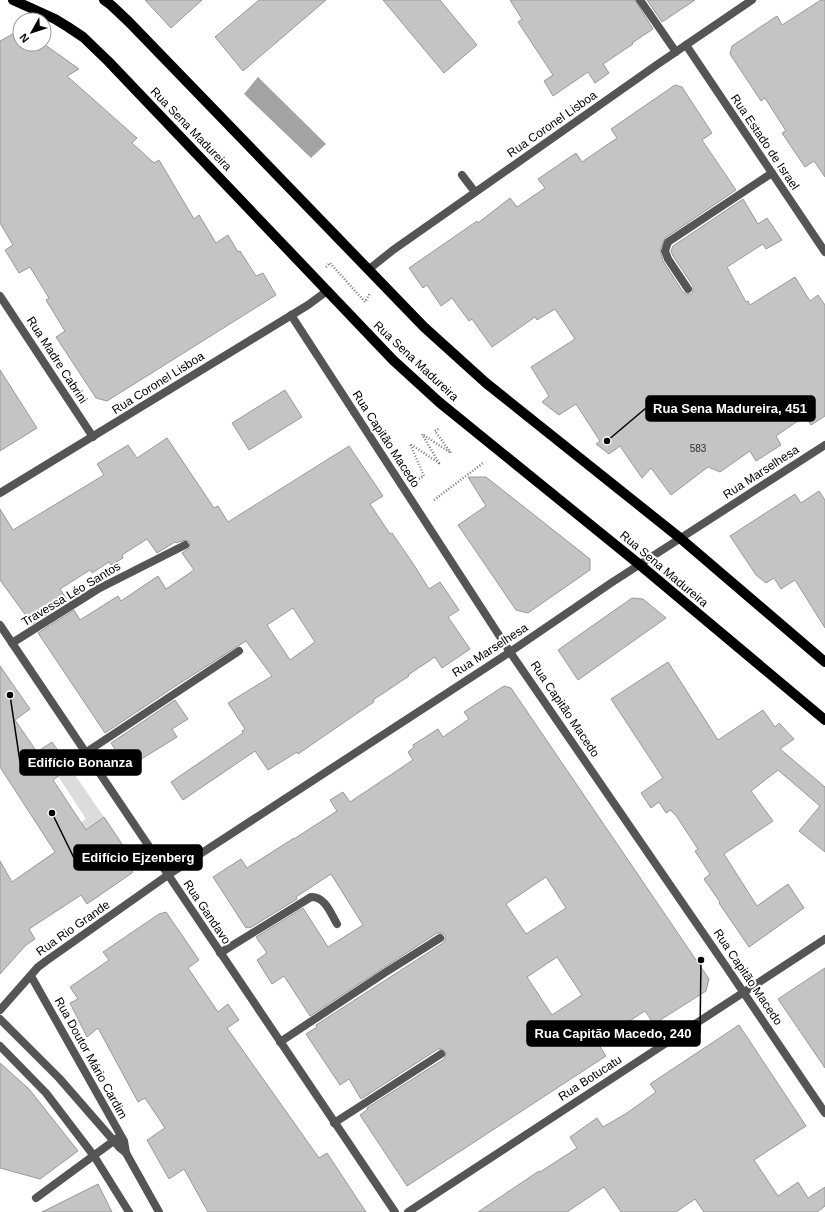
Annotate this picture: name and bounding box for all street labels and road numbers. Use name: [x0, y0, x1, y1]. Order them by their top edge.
street label: Rua Sena Madureira: [148, 84, 235, 174]
street label: Rua Coronel Lisboa: [505, 88, 600, 160]
street label: Rua Estado de Israel: [728, 92, 802, 192]
street label: Rua Madre Cabrini: [24, 314, 90, 406]
street label: Rua Sena Madureira: [371, 318, 462, 404]
street label: Rua Coronel Lisboa: [109, 349, 207, 417]
street label: Rua Capitão Macedo: [349, 388, 423, 490]
street label: Rua Marselhesa: [721, 442, 802, 502]
street label: Rua Sena Madureira: [617, 528, 711, 610]
street label: Travessa Léo Santos: [19, 559, 123, 629]
street label: Rua Marselhesa: [450, 620, 531, 680]
street label: Rua Capitão Macedo: [528, 658, 603, 760]
street label: Rua Gandavo: [180, 877, 234, 947]
street label: Rua Rio Grande: [33, 897, 113, 959]
street label: Rua Capitão Macedo: [711, 926, 786, 1028]
street label: Rua Doutor Mário Cardim: [52, 995, 130, 1121]
street label: Rua Botucatu: [556, 1052, 624, 1104]

